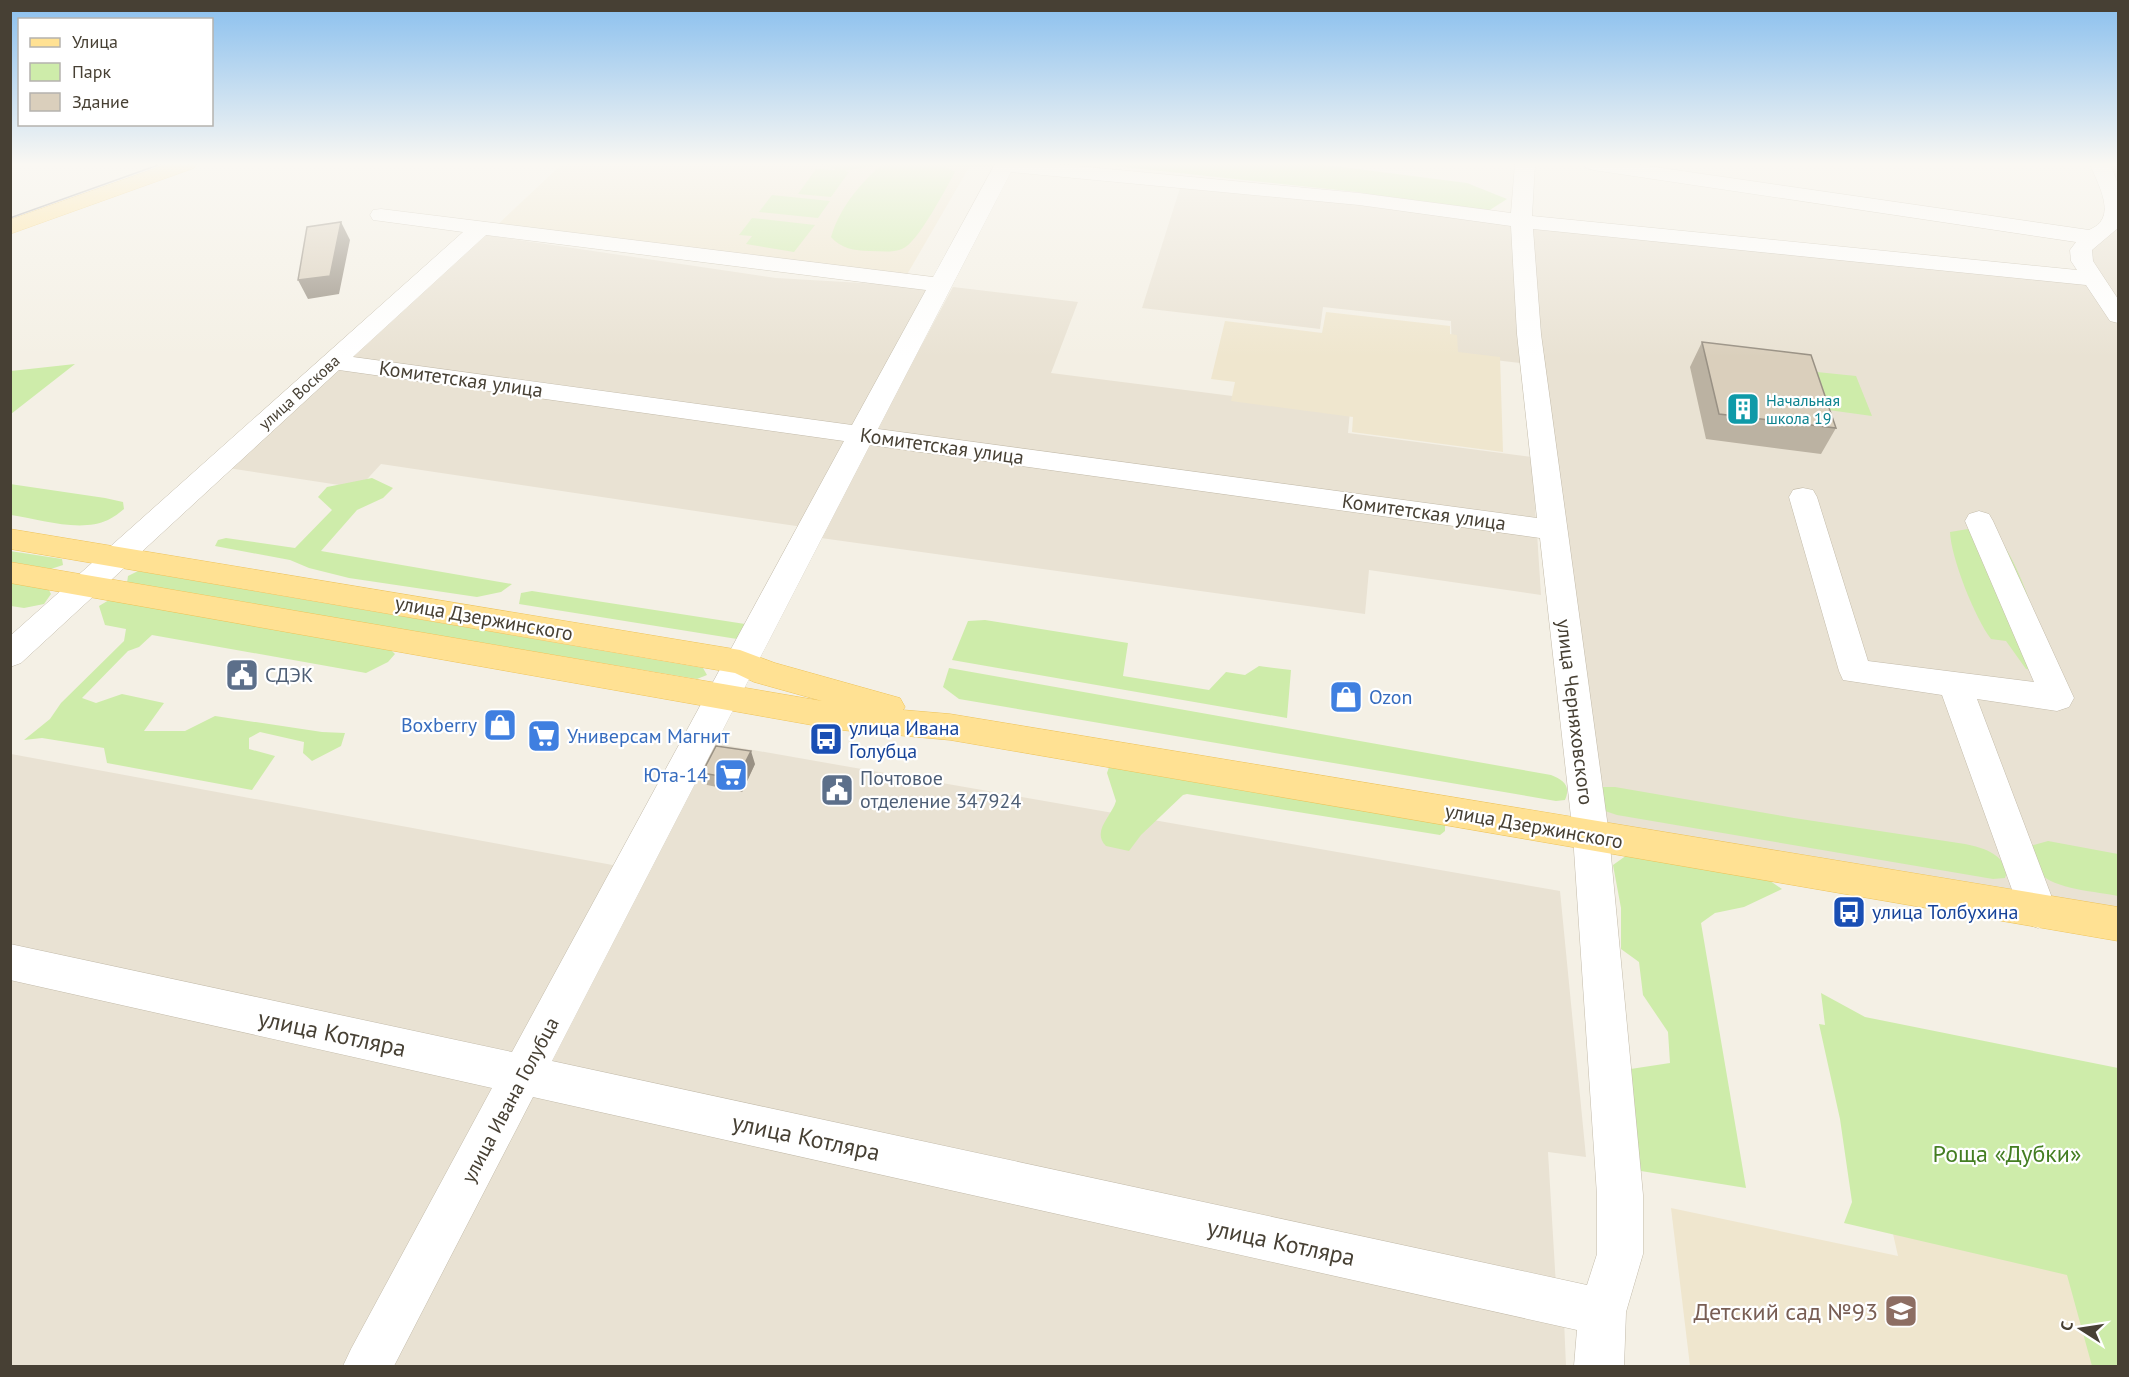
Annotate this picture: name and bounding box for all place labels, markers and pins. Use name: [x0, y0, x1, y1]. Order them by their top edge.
place label: Начальная школа 19: [1766, 390, 1840, 428]
building icon: Начальная школа 19: [1725, 391, 1761, 427]
public building icon: СДЭК: [224, 657, 260, 693]
place label: СДЭК: [265, 662, 313, 688]
shop icon: Ozon: [1328, 679, 1364, 715]
place label: Ozon: [1369, 684, 1413, 710]
shop icon: Boxberry: [482, 707, 518, 743]
place label: Boxberry: [401, 712, 478, 738]
place label: улица Ивана Голубца: [849, 715, 959, 764]
supermarket icon: Универсам Магнит: [526, 718, 562, 754]
bus stop icon: улица Ивана Голубца: [808, 721, 844, 757]
place label: Универсам Магнит: [567, 723, 730, 749]
supermarket icon: Юта-14: [713, 757, 749, 793]
place label: Юта-14: [643, 762, 708, 788]
place label: Почтовое отделение 347924: [860, 765, 1021, 814]
public building icon: Почтовое отделение 347924: [819, 772, 855, 808]
bus stop icon: улица Толбухина: [1831, 894, 1867, 930]
place label: улица Толбухина: [1872, 899, 2018, 925]
school or university icon: Детский сад №93: [1883, 1293, 1919, 1329]
place label: Детский сад №93: [1693, 1296, 1878, 1327]

